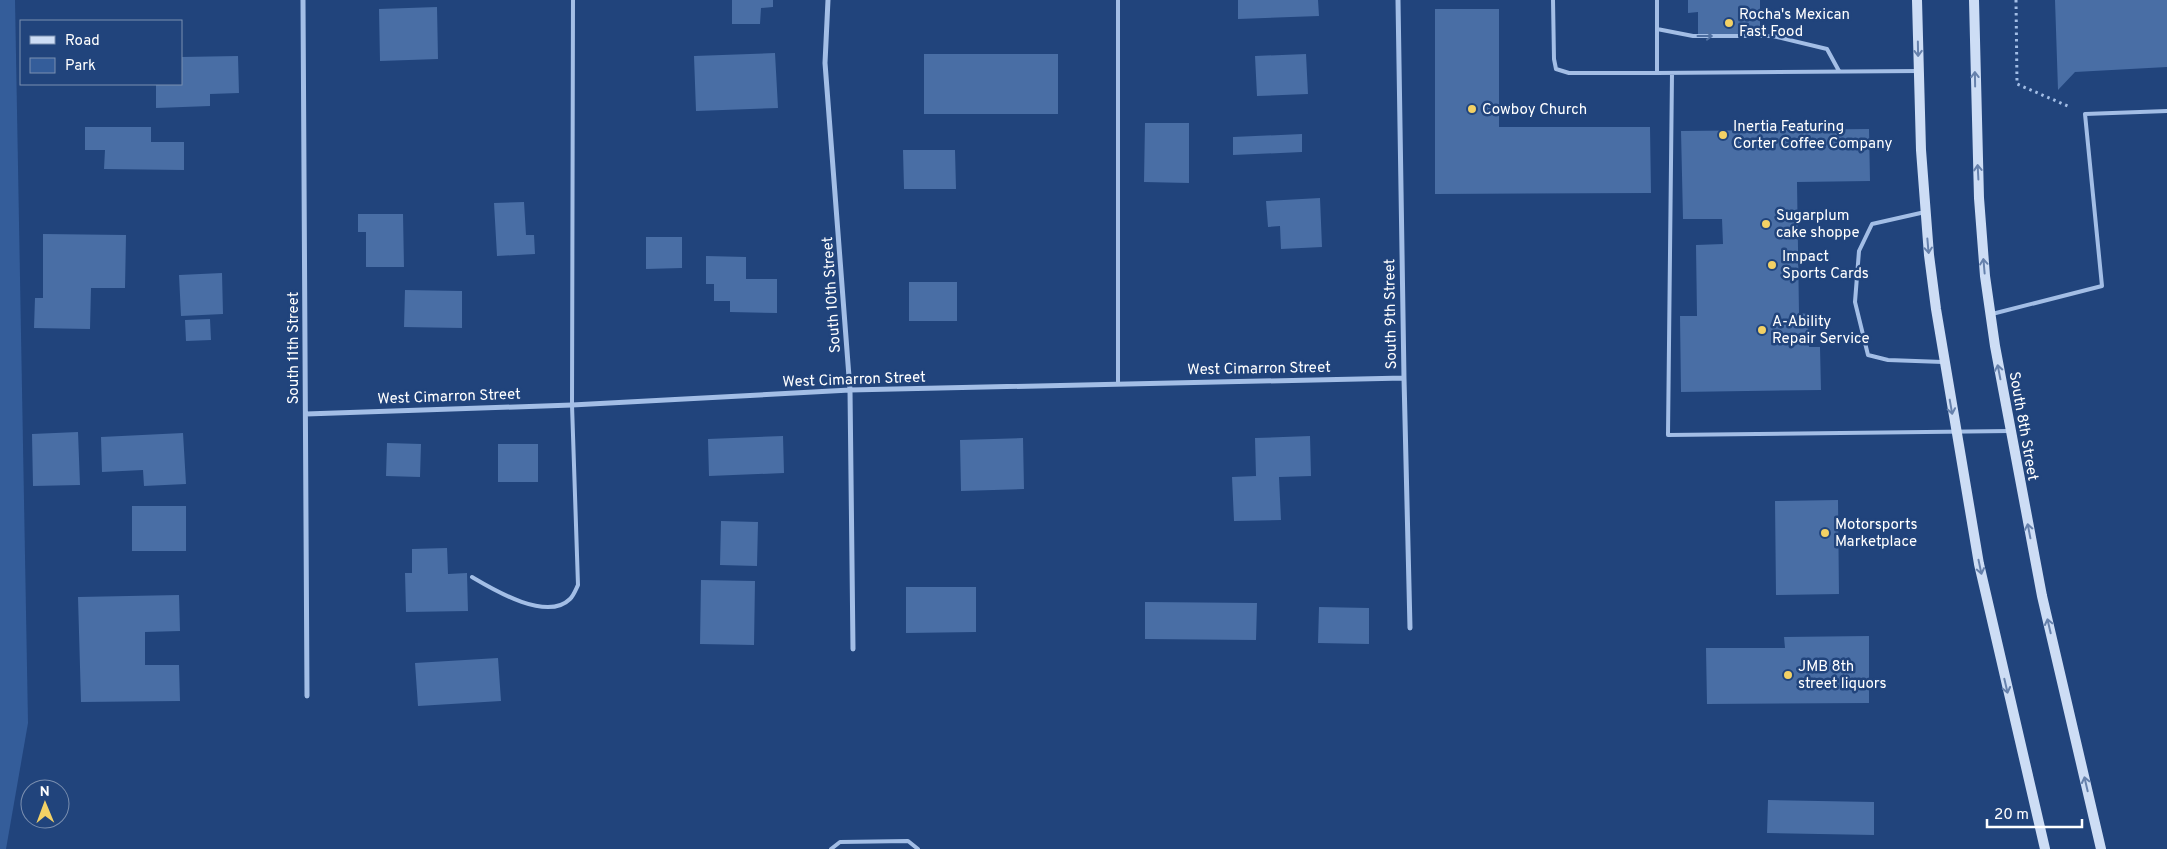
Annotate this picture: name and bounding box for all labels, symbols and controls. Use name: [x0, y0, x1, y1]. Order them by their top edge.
place label: Rocha's Mexican Fast Food: [1739, 6, 1850, 42]
marker: Rocha's Mexican Fast Food: [1723, 17, 1735, 29]
legend: [20, 20, 182, 85]
one-way arrow: [1696, 31, 1713, 41]
text: Road: [65, 32, 100, 51]
one-way arrow: [1914, 40, 1923, 56]
text: Park: [65, 57, 96, 76]
one-way arrow: [1970, 71, 1980, 88]
place label: Cowboy Church: [1482, 101, 1587, 120]
marker: Cowboy Church: [1466, 103, 1478, 115]
place label: Inertia Featuring Corter Coffee Company: [1733, 118, 1893, 154]
marker: Inertia Featuring Corter Coffee Company: [1717, 129, 1729, 141]
one-way arrow: [1973, 164, 1982, 180]
place label: Sugarplum cake shoppe: [1776, 207, 1860, 243]
marker: Sugarplum cake shoppe: [1760, 218, 1772, 230]
street label: South 10th Street: [819, 236, 846, 354]
one-way arrow: [1923, 238, 1933, 254]
place label: Impact Sports Cards: [1782, 248, 1869, 284]
one-way arrow: [1979, 258, 1989, 274]
street label: South 9th Street: [1381, 259, 1402, 369]
marker: Impact Sports Cards: [1766, 259, 1778, 271]
street label: South 11th Street: [285, 292, 304, 404]
place label: A-Ability Repair Service: [1772, 313, 1870, 349]
marker: A-Ability Repair Service: [1756, 324, 1768, 336]
street label: West Cimarron Street: [1187, 359, 1331, 380]
one-way arrow: [1994, 364, 2003, 380]
street label: West Cimarron Street: [782, 369, 926, 392]
street label: South 8th Street: [2004, 370, 2041, 482]
street label: West Cimarron Street: [377, 386, 521, 409]
one-way arrow: [1947, 398, 1957, 414]
place label: Motorsports Marketplace: [1835, 516, 1917, 552]
one-way arrow: [2023, 524, 2033, 540]
marker: Motorsports Marketplace: [1819, 527, 1831, 539]
one-way arrow: [1976, 558, 1985, 574]
one-way arrow: [2044, 619, 2053, 635]
place label: JMB 8th street liquors: [1798, 658, 1886, 694]
marker: JMB 8th street liquors: [1782, 669, 1794, 681]
one-way arrow: [2002, 677, 2011, 693]
one-way arrow: [2081, 777, 2090, 793]
north arrow: [20, 779, 70, 829]
text: N: [40, 784, 50, 801]
scale bar: [1987, 796, 2082, 828]
text: 20 m: [1994, 806, 2029, 825]

